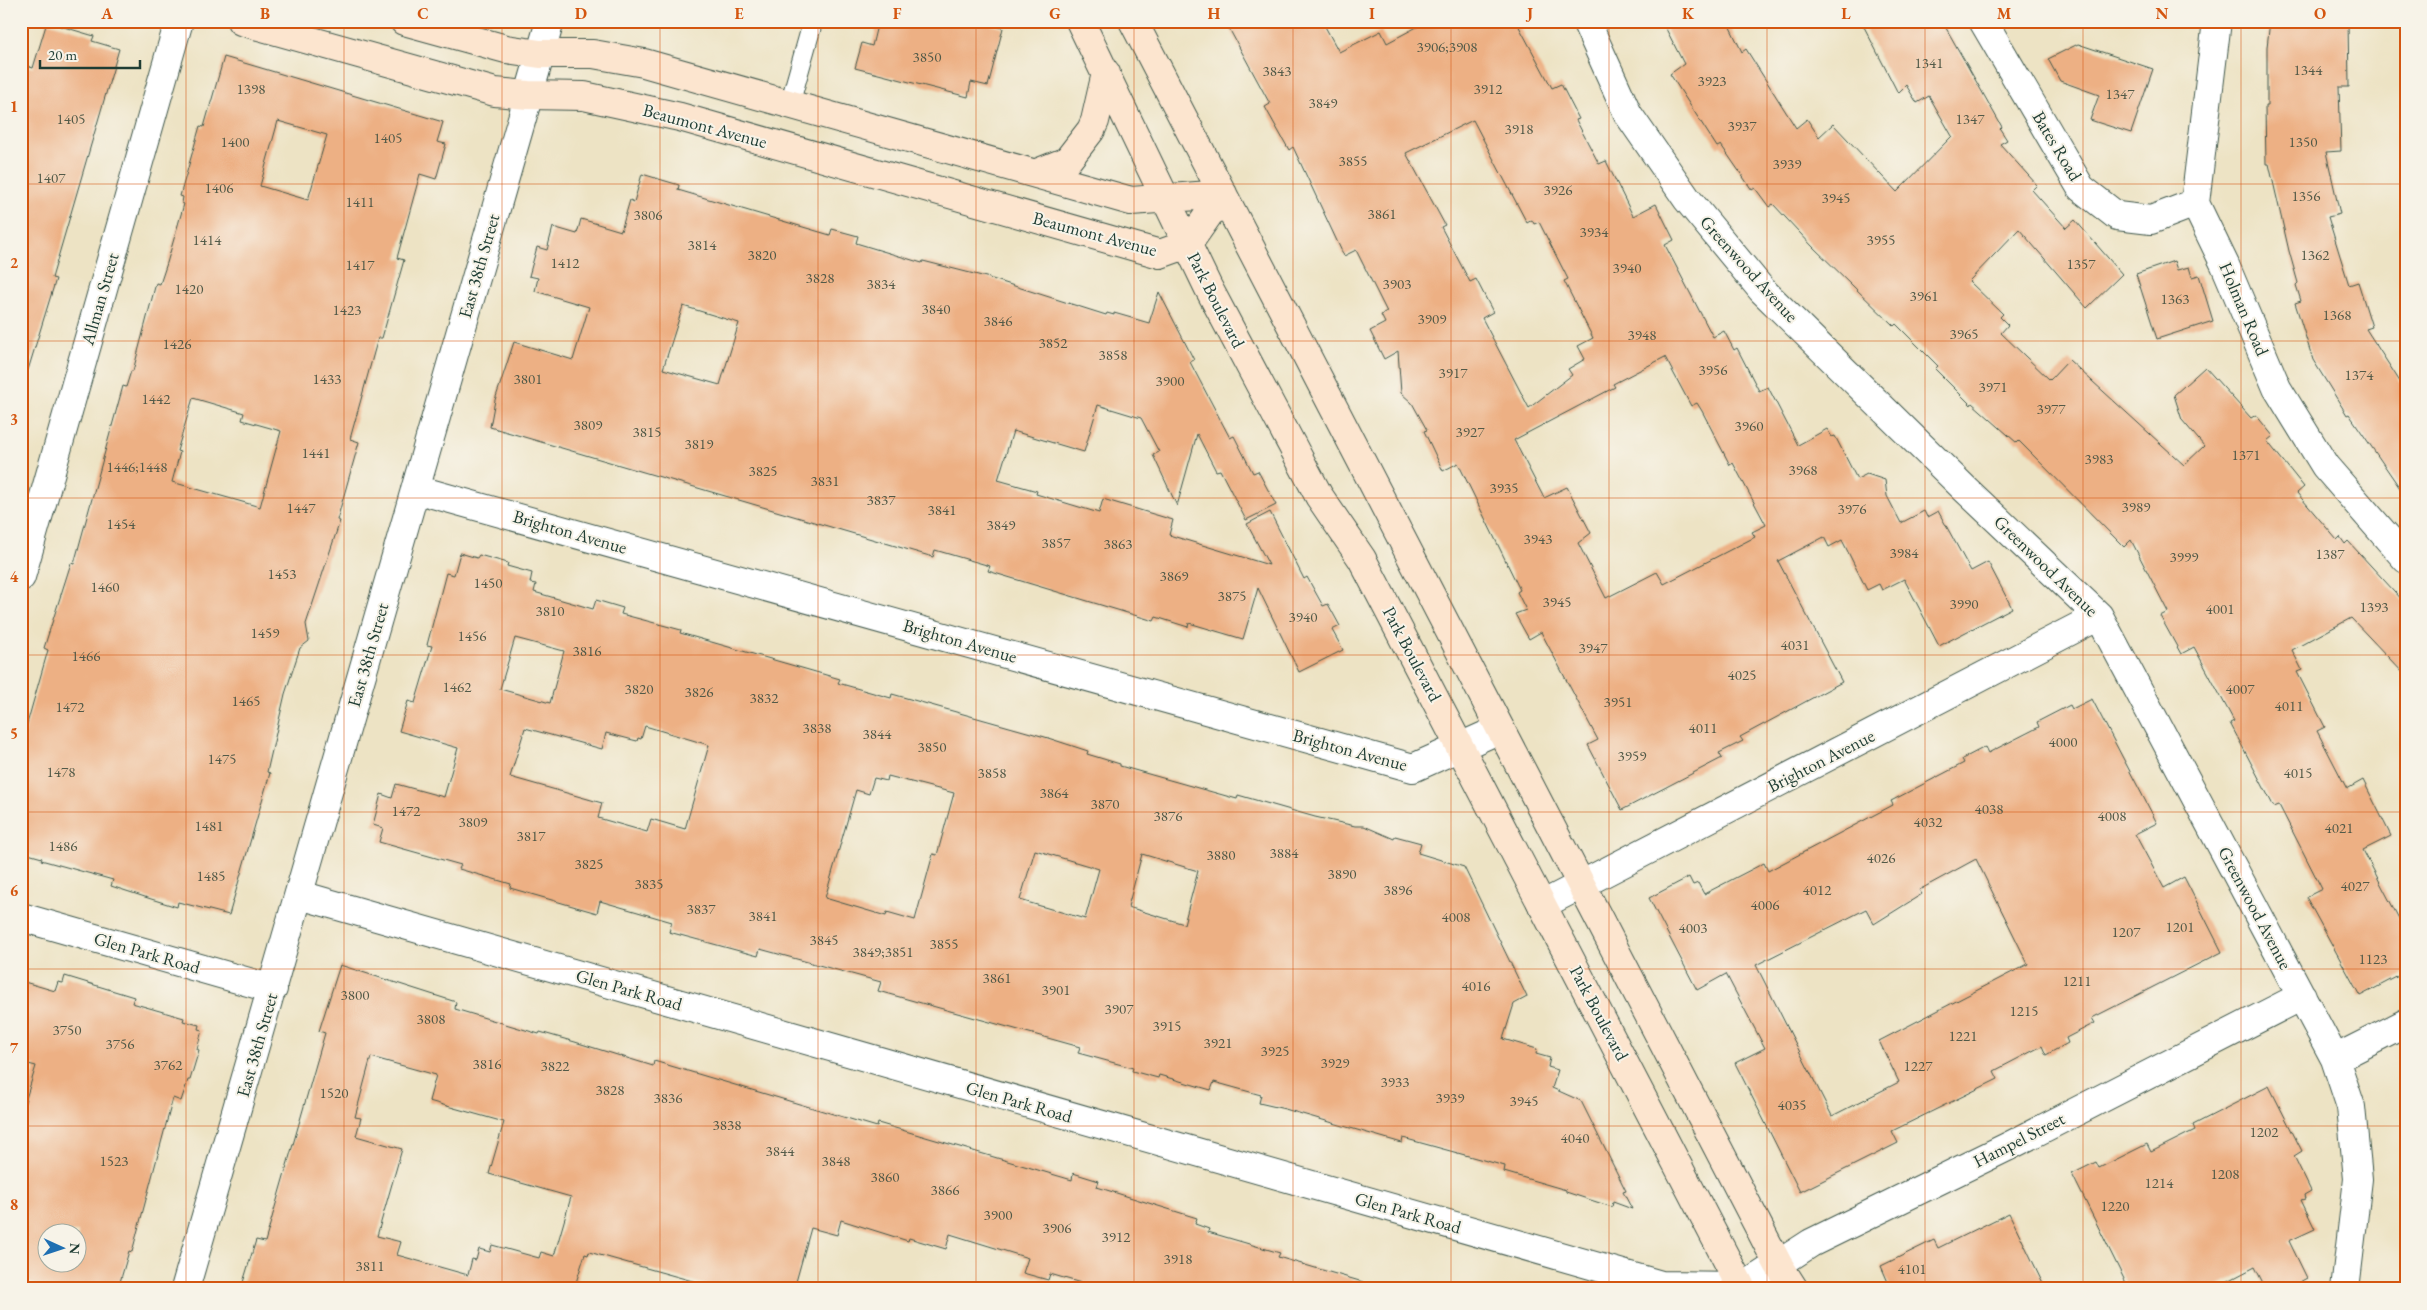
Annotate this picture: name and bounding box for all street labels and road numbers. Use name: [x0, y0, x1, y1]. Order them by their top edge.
street label: Beaumont Avenue: [641, 98, 770, 153]
street label: Bates Road: [2028, 107, 2088, 186]
street label: Beaumont Avenue: [1031, 206, 1160, 261]
street label: Greenwood Avenue: [1695, 210, 1803, 327]
street label: East 38th Street: [453, 211, 504, 321]
street label: Park Boulevard: [1182, 248, 1251, 352]
street label: Allman Street: [75, 250, 124, 349]
street label: Holman Road: [2214, 259, 2275, 360]
street label: Brighton Avenue: [511, 504, 630, 559]
street label: Greenwood Avenue: [1989, 510, 2103, 621]
street label: East 38th Street: [342, 600, 393, 710]
street label: Park Boulevard: [1378, 602, 1448, 706]
street label: Brighton Avenue: [901, 613, 1020, 668]
street label: Brighton Avenue: [1290, 723, 1410, 776]
street label: Brighton Avenue: [1763, 724, 1878, 797]
street label: Greenwood Avenue: [2213, 842, 2298, 973]
street label: Glen Park Road: [91, 926, 204, 979]
street label: Park Boulevard: [1565, 961, 1635, 1065]
street label: Glen Park Road: [573, 963, 686, 1016]
street label: East 38th Street: [231, 990, 282, 1100]
street label: Glen Park Road: [963, 1075, 1076, 1128]
street label: Hampel Street: [1969, 1107, 2069, 1172]
street label: Glen Park Road: [1352, 1186, 1465, 1239]

